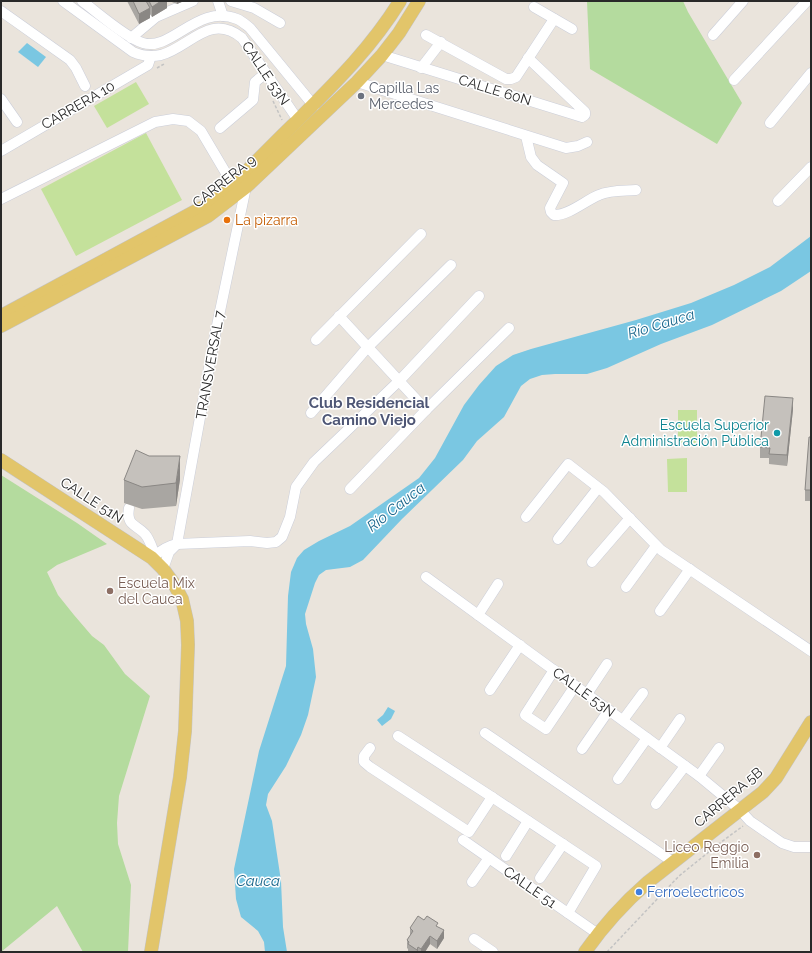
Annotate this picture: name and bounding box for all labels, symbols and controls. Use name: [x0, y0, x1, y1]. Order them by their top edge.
street label: CALLE 53N: [239, 38, 293, 108]
street label: CALLE 60N: [457, 71, 533, 109]
street label: CARRERA 10: [38, 78, 118, 132]
place label: Capilla Las Mercedes: [369, 80, 440, 112]
marker: Capilla Las Mercedes: [356, 91, 366, 101]
street label: CARRERA 9: [189, 151, 259, 211]
place label: La pizarra: [235, 212, 298, 228]
marker: La pizarra: [222, 215, 232, 225]
water label: Río Cauca: [625, 305, 697, 343]
street label: TRANSVERSAL 7: [193, 309, 228, 421]
district label: Club Residencial Camino Viejo: [309, 394, 430, 429]
place label: Escuela Superior Administración Pública: [621, 417, 769, 449]
marker: Escuela Superior Administración Pública: [772, 428, 782, 438]
street label: CALLE 51N: [58, 474, 126, 526]
water label: Río Cauca: [363, 479, 429, 535]
place label: Escuela Mix del Cauca: [118, 575, 195, 607]
marker: Escuela Mix del Cauca: [105, 586, 115, 596]
street label: CALLE 53N: [550, 664, 618, 720]
street label: CARRERA 5B: [691, 764, 765, 830]
place label: Liceo Reggio Emilia: [664, 839, 749, 871]
marker: Liceo Reggio Emilia: [752, 850, 762, 860]
street label: CALLE 51: [500, 863, 560, 911]
water label: Cauca: [236, 872, 280, 890]
place label: Ferroelectricos: [647, 884, 744, 900]
marker: Ferroelectricos: [634, 887, 644, 897]

